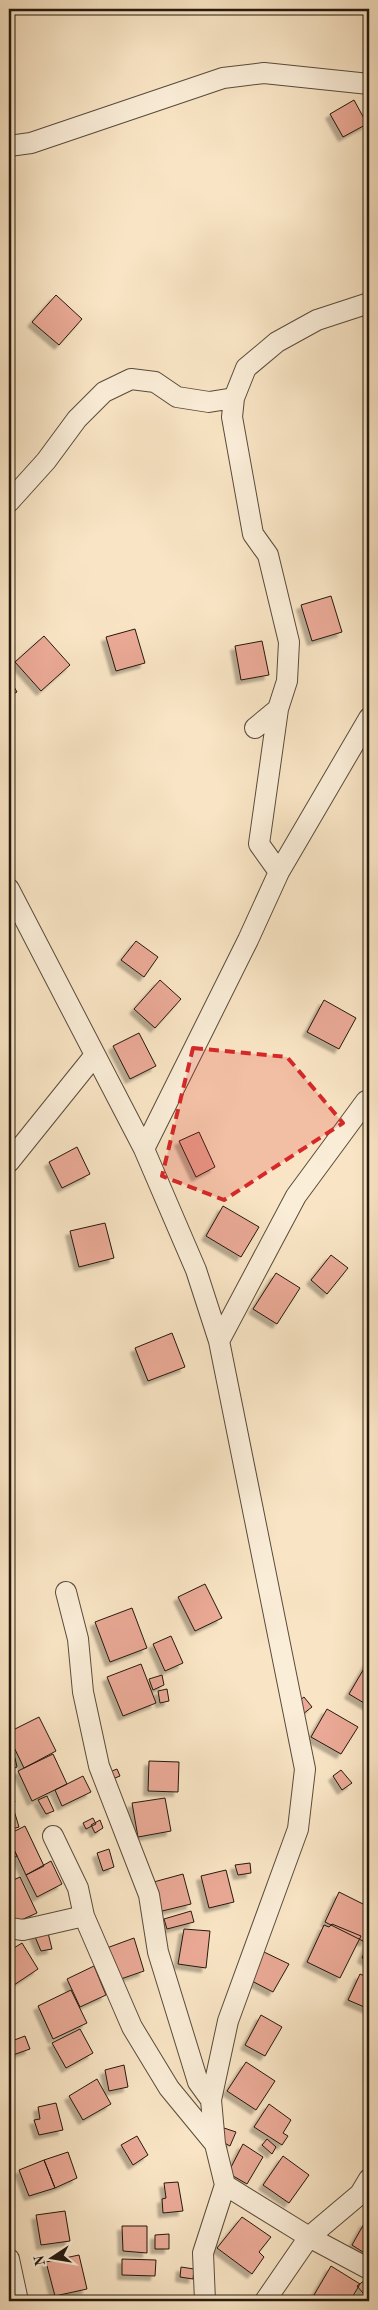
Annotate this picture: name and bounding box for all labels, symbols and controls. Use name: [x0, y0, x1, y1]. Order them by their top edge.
north arrow: [28, 2232, 78, 2282]
text: N: [32, 2254, 48, 2267]

